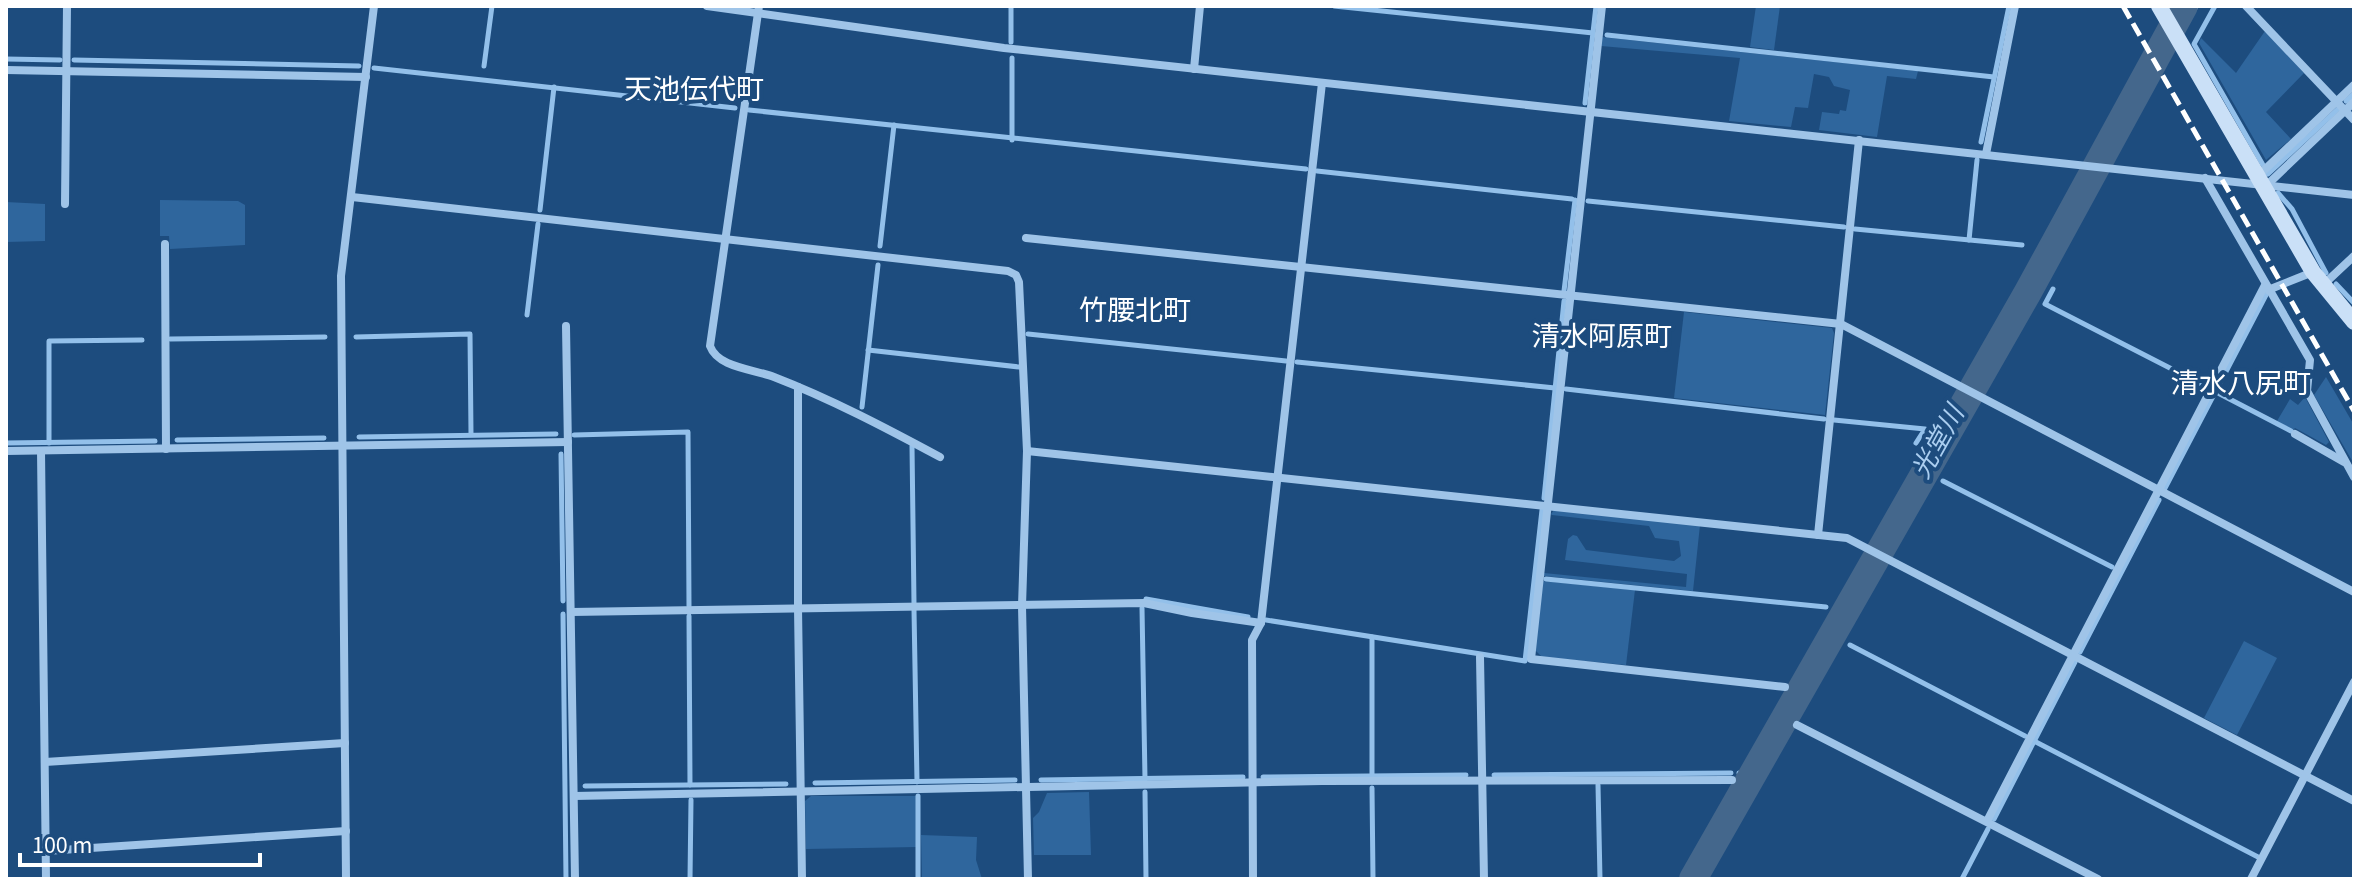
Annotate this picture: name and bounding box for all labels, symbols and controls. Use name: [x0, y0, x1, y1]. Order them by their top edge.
district label: 天池伝代町: [624, 70, 764, 110]
district label: 竹腰北町: [1079, 291, 1191, 331]
district label: 清水阿原町: [1532, 317, 1672, 357]
district label: 清水八尻町: [2171, 364, 2311, 404]
water label: 光堂川: [1903, 396, 1975, 485]
scale bar: [20, 817, 260, 867]
text: 100 m: [32, 828, 92, 863]

